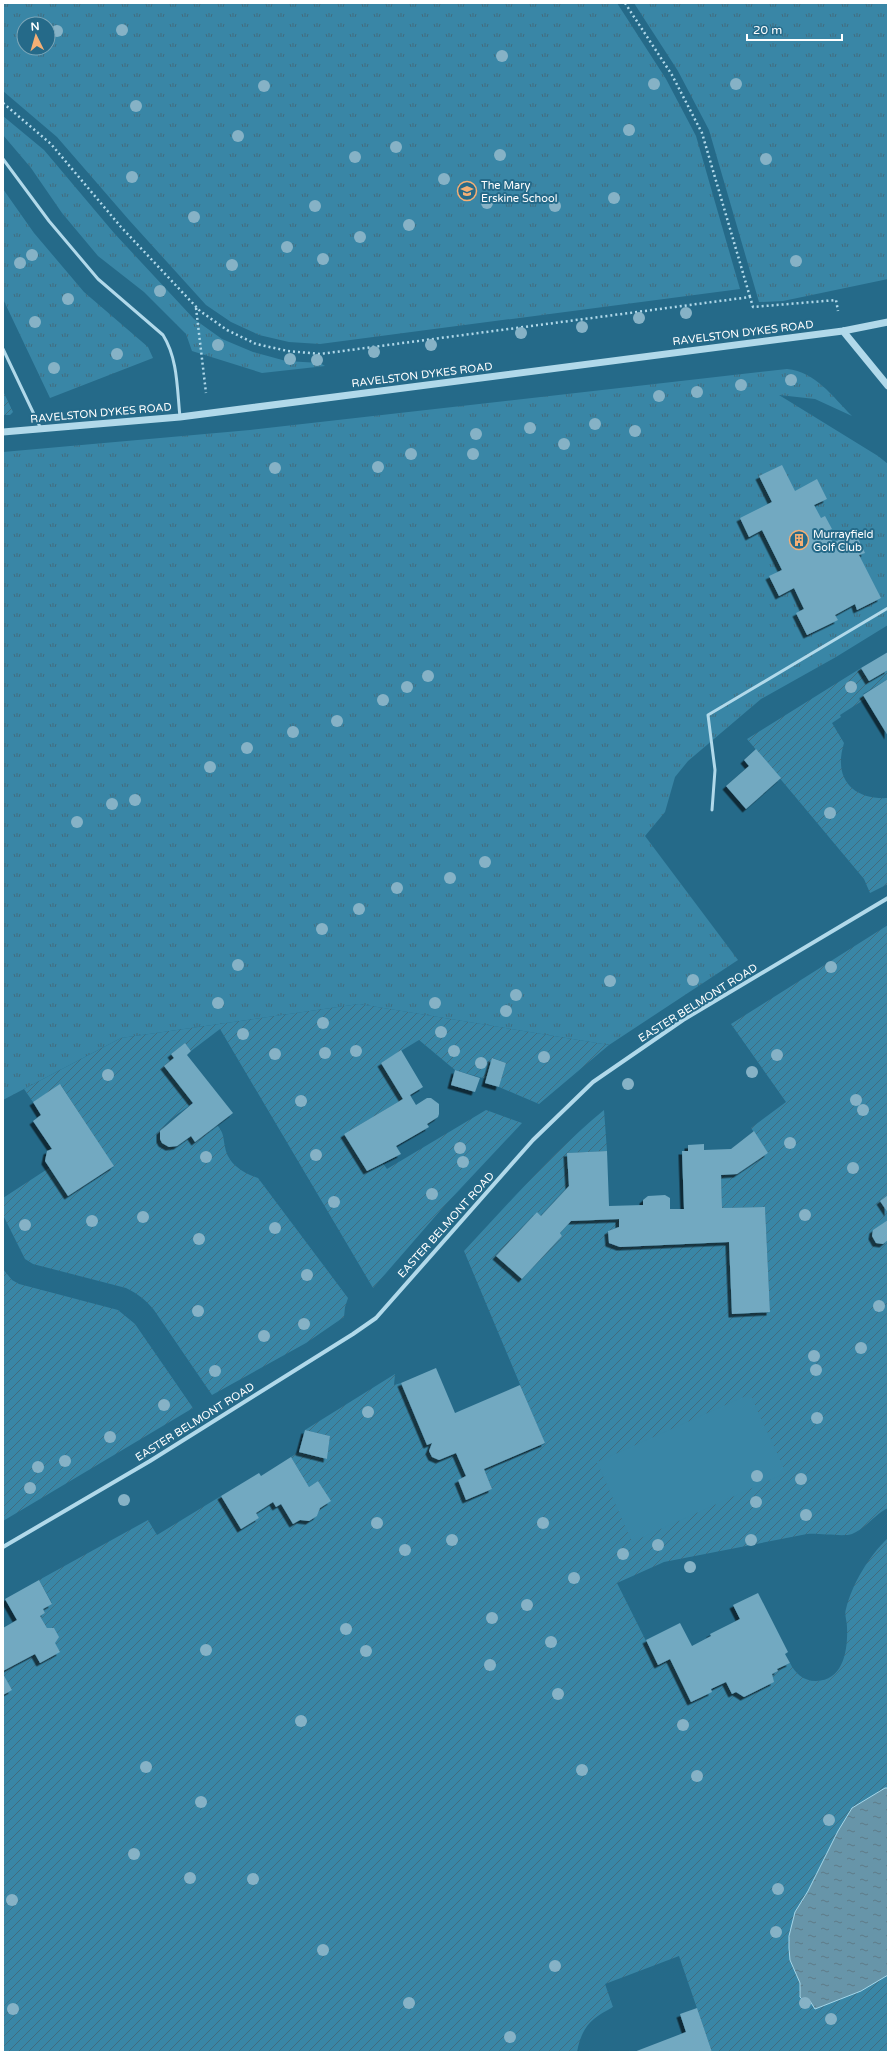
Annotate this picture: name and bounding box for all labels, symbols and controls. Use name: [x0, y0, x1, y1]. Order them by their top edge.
north arrow: [16, 16, 56, 56]
scale bar: [747, 16, 842, 42]
text: N: [30, 20, 40, 33]
text: 20 m: [753, 23, 782, 37]
place label: The Mary Erskine School: [481, 179, 557, 205]
school or university icon: The Mary Erskine School: [456, 180, 478, 202]
street label: RAVELSTON DYKES ROAD: [672, 318, 814, 348]
street label: RAVELSTON DYKES ROAD: [351, 360, 493, 390]
street label: RAVELSTON DYKES ROAD: [30, 400, 172, 426]
place label: Murrayfield Golf Club: [813, 528, 874, 554]
building icon: Murrayfield Golf Club: [788, 529, 810, 551]
street label: EASTER BELMONT ROAD: [636, 961, 760, 1045]
street label: EASTER BELMONT ROAD: [395, 1169, 497, 1281]
street label: EASTER BELMONT ROAD: [133, 1380, 257, 1464]

